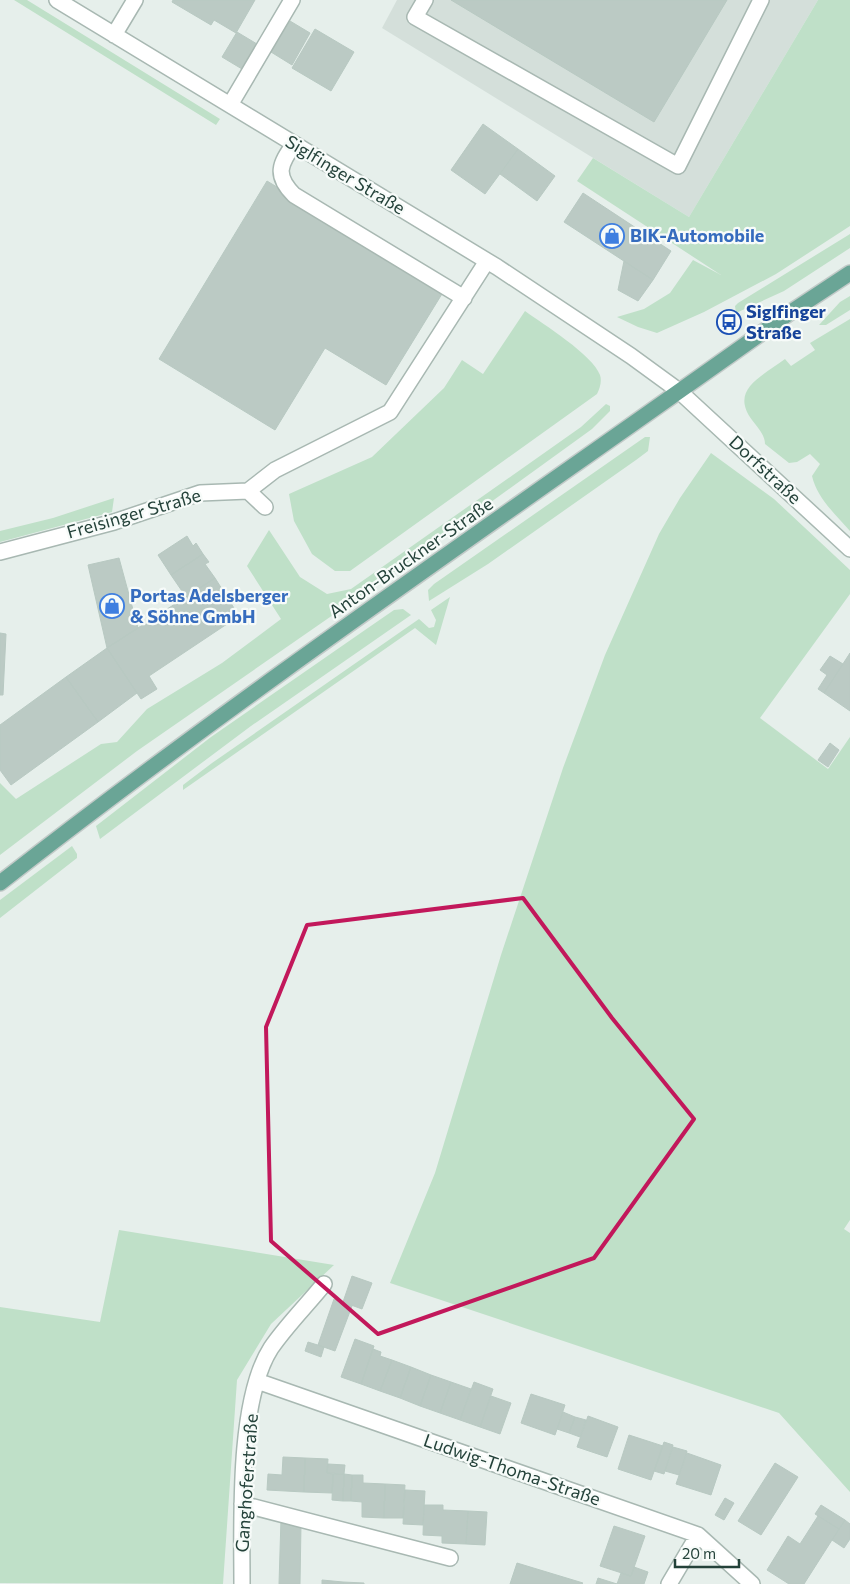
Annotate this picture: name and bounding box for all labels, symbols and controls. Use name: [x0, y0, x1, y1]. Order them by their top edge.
street label: Siglfinger Straße: [282, 130, 409, 219]
shop icon: BIK-Automobile: [599, 223, 625, 249]
place label: BIK-Automobile: [630, 224, 764, 246]
place label: Siglfinger Straße: [746, 300, 827, 343]
bus stop icon: Siglfinger Straße: [716, 309, 742, 335]
street label: Dorfstraße: [725, 430, 806, 508]
street label: Freisinger Straße: [64, 483, 203, 543]
street label: Anton-Bruckner-Straße: [324, 492, 497, 622]
place label: Portas Adelsberger & Söhne GmbH: [130, 584, 289, 627]
shop icon: Portas Adelsberger & Söhne GmbH: [99, 593, 125, 619]
street label: Ganghoferstraße: [230, 1413, 262, 1553]
street label: Ludwig-Thoma-Straße: [421, 1428, 604, 1510]
scale bar: [675, 1536, 739, 1568]
text: 20 m: [682, 1544, 716, 1562]

